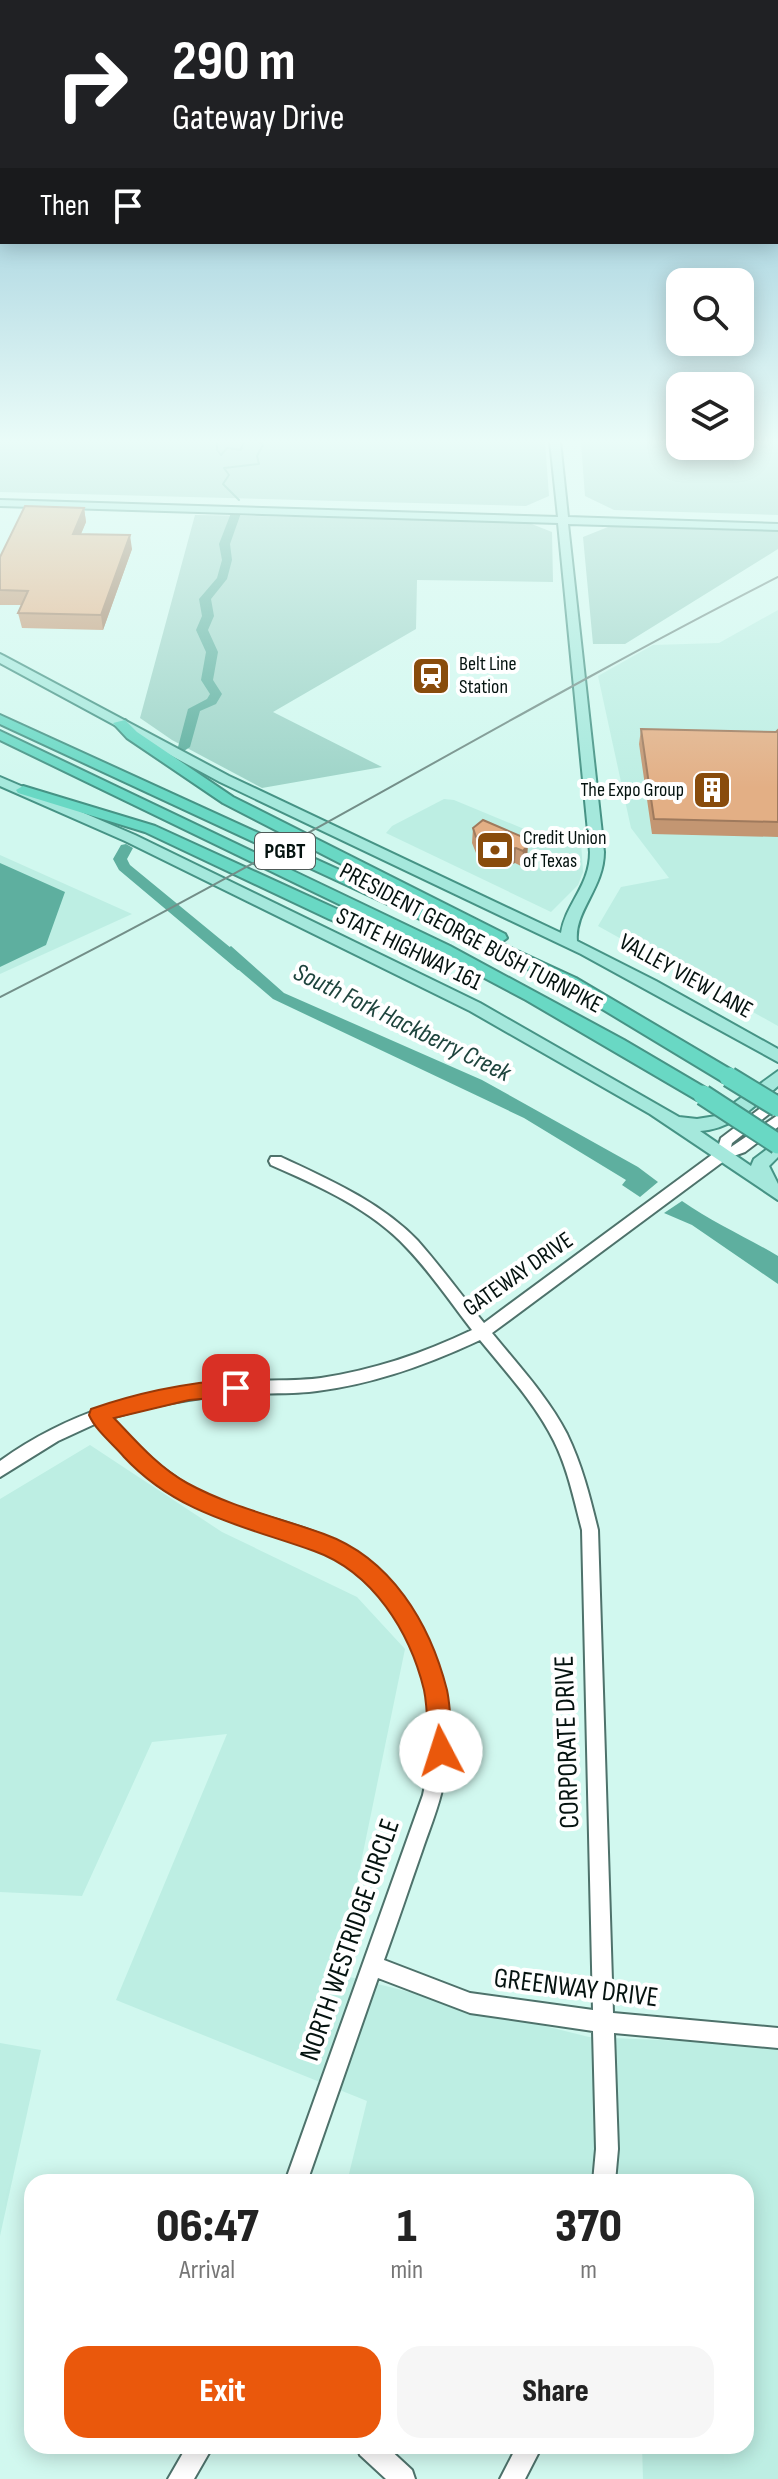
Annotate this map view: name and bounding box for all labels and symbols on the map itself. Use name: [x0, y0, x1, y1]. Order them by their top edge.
place label: Belt Line Station: [459, 652, 517, 699]
station icon: Belt Line Station: [410, 655, 452, 697]
building icon: The Expo Group: [691, 769, 733, 811]
place label: The Expo Group: [580, 778, 684, 802]
place label: Credit Union of Texas: [523, 826, 606, 873]
bank icon: Credit Union of Texas: [474, 829, 516, 871]
road number: PGBT: [255, 833, 315, 869]
street label: PRESIDENT GEORGE BUSH TURNPIKE: [335, 856, 607, 1020]
street label: STATE HIGHWAY 161: [331, 901, 487, 997]
street label: VALLEY VIEW LANE: [614, 927, 758, 1025]
water label: South Fork Hackberry Creek: [288, 957, 517, 1090]
street label: GATEWAY DRIVE: [457, 1226, 579, 1322]
pin: [202, 1354, 270, 1422]
street label: CORPORATE DRIVE: [547, 1655, 587, 1829]
position arrow: [399, 1709, 483, 1793]
street label: NORTH WESTRIDGE CIRCLE: [293, 1815, 407, 2065]
street label: GREENWAY DRIVE: [492, 1962, 660, 2014]

